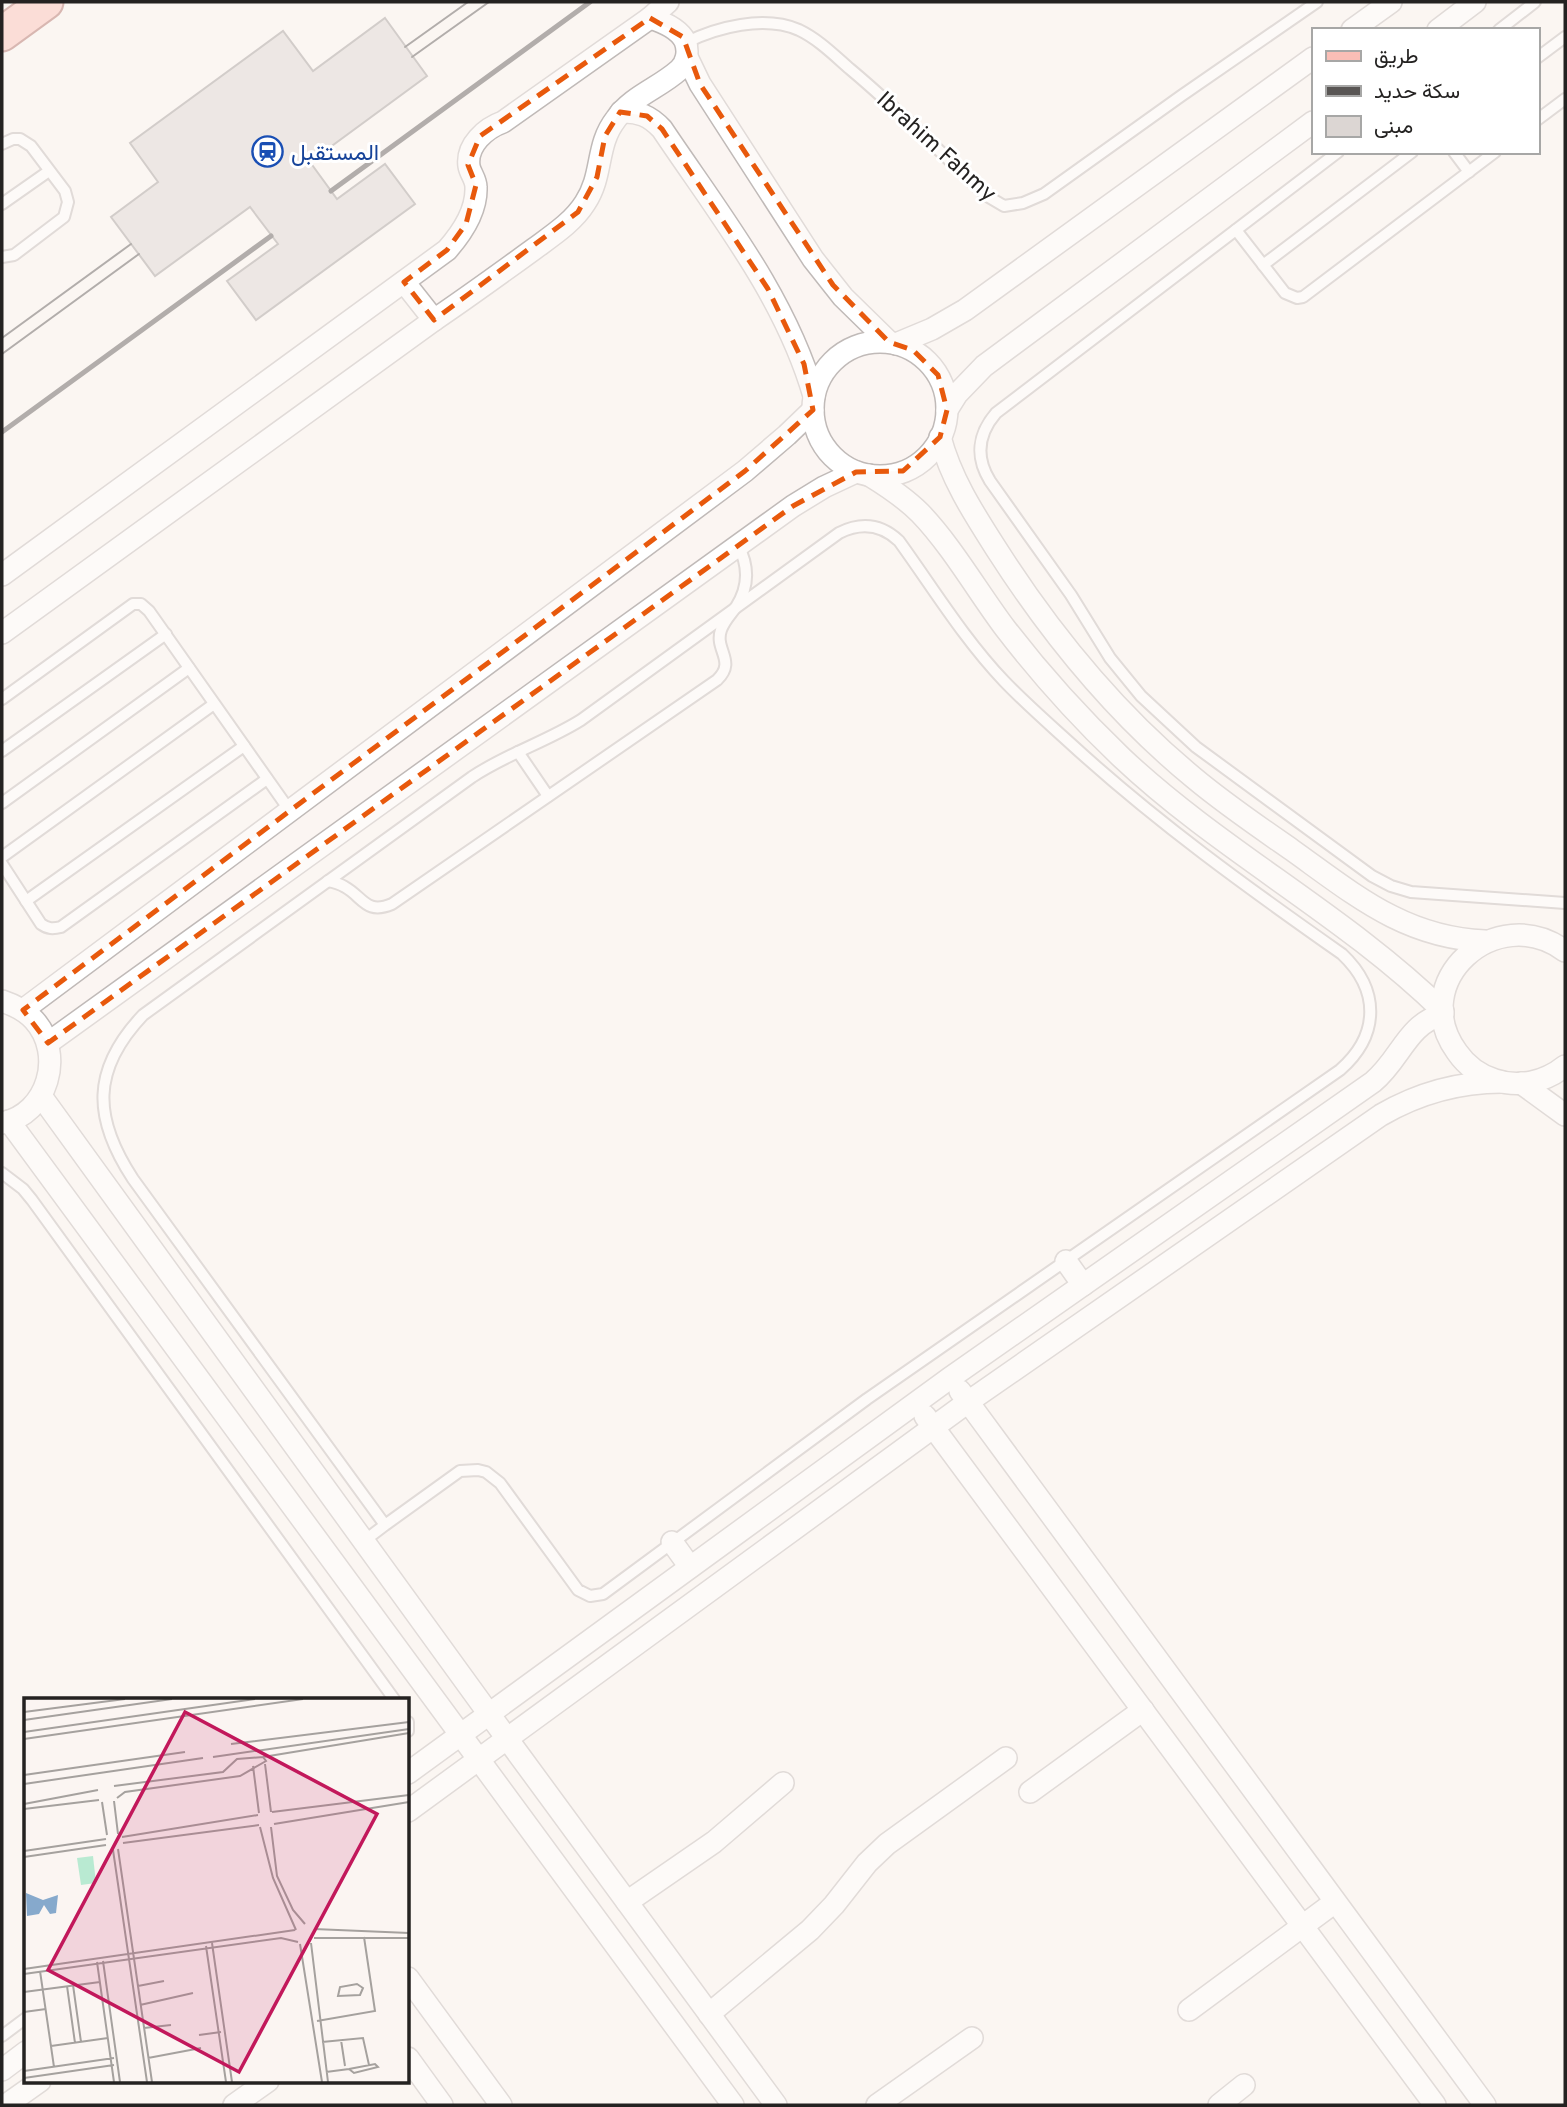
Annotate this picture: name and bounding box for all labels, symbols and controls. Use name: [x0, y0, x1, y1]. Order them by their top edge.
legend: [1312, 28, 1539, 154]
text: طريق: [1374, 44, 1419, 71]
text: سكة حديد: [1374, 79, 1460, 106]
street label: Ibrahim Fahmy: [869, 86, 1001, 209]
text: مبنى: [1374, 114, 1413, 141]
station icon: المستقبل: [251, 135, 285, 169]
place label: المستقبل: [291, 140, 379, 169]
inset map: [24, 1698, 410, 2082]

